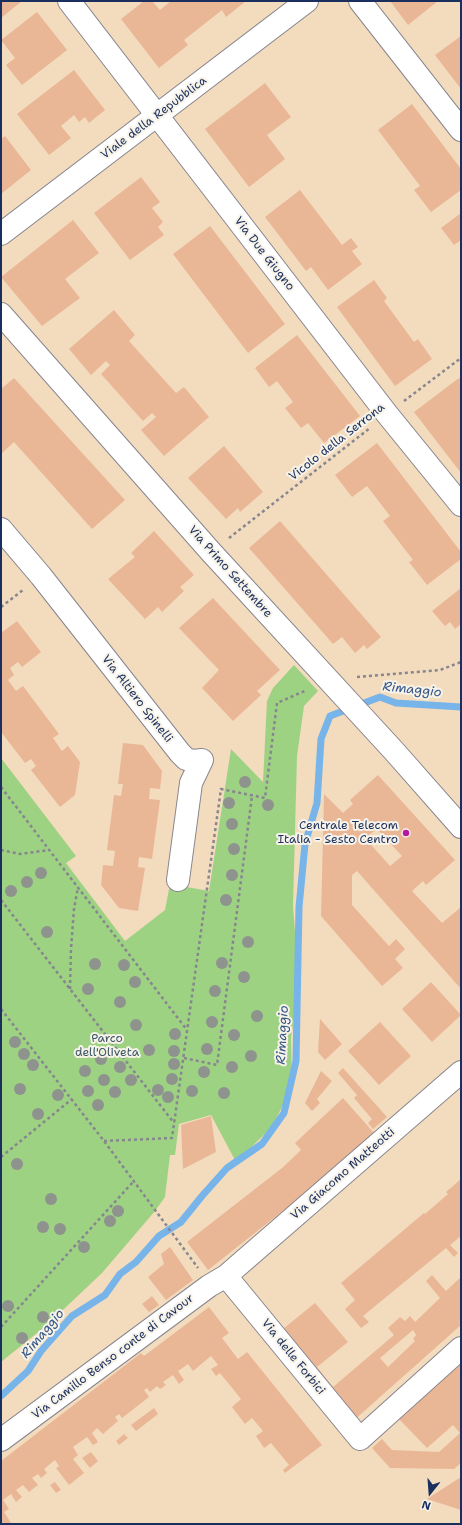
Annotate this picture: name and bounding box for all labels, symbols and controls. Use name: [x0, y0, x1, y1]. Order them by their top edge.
street label: Viale della Repubblica: [98, 74, 210, 162]
street label: Via Due Giugno: [231, 214, 297, 294]
street label: Vicolo della Serrona: [286, 400, 388, 484]
street label: Via Primo Settembre: [185, 523, 275, 621]
street label: Via Altiero Spinelli: [98, 652, 176, 746]
water label: Rimaggio: [382, 679, 442, 701]
place label: Centrale Telecom Italia - Sesto Centro: [278, 819, 398, 847]
marker: Centrale Telecom Italia - Sesto Centro: [401, 828, 411, 838]
water label: Rimaggio: [274, 1005, 292, 1065]
park label: Parco dell'Oliveta: [75, 1032, 139, 1060]
street label: Via Giacomo Matteotti: [288, 1125, 398, 1223]
street label: Via Camillo Benso conte di Cavour: [29, 1291, 197, 1423]
water label: Rimaggio: [18, 1306, 68, 1362]
street label: Via delle Forbici: [258, 1316, 328, 1398]
north arrow: [410, 1473, 450, 1513]
text: N: [420, 1497, 433, 1513]

